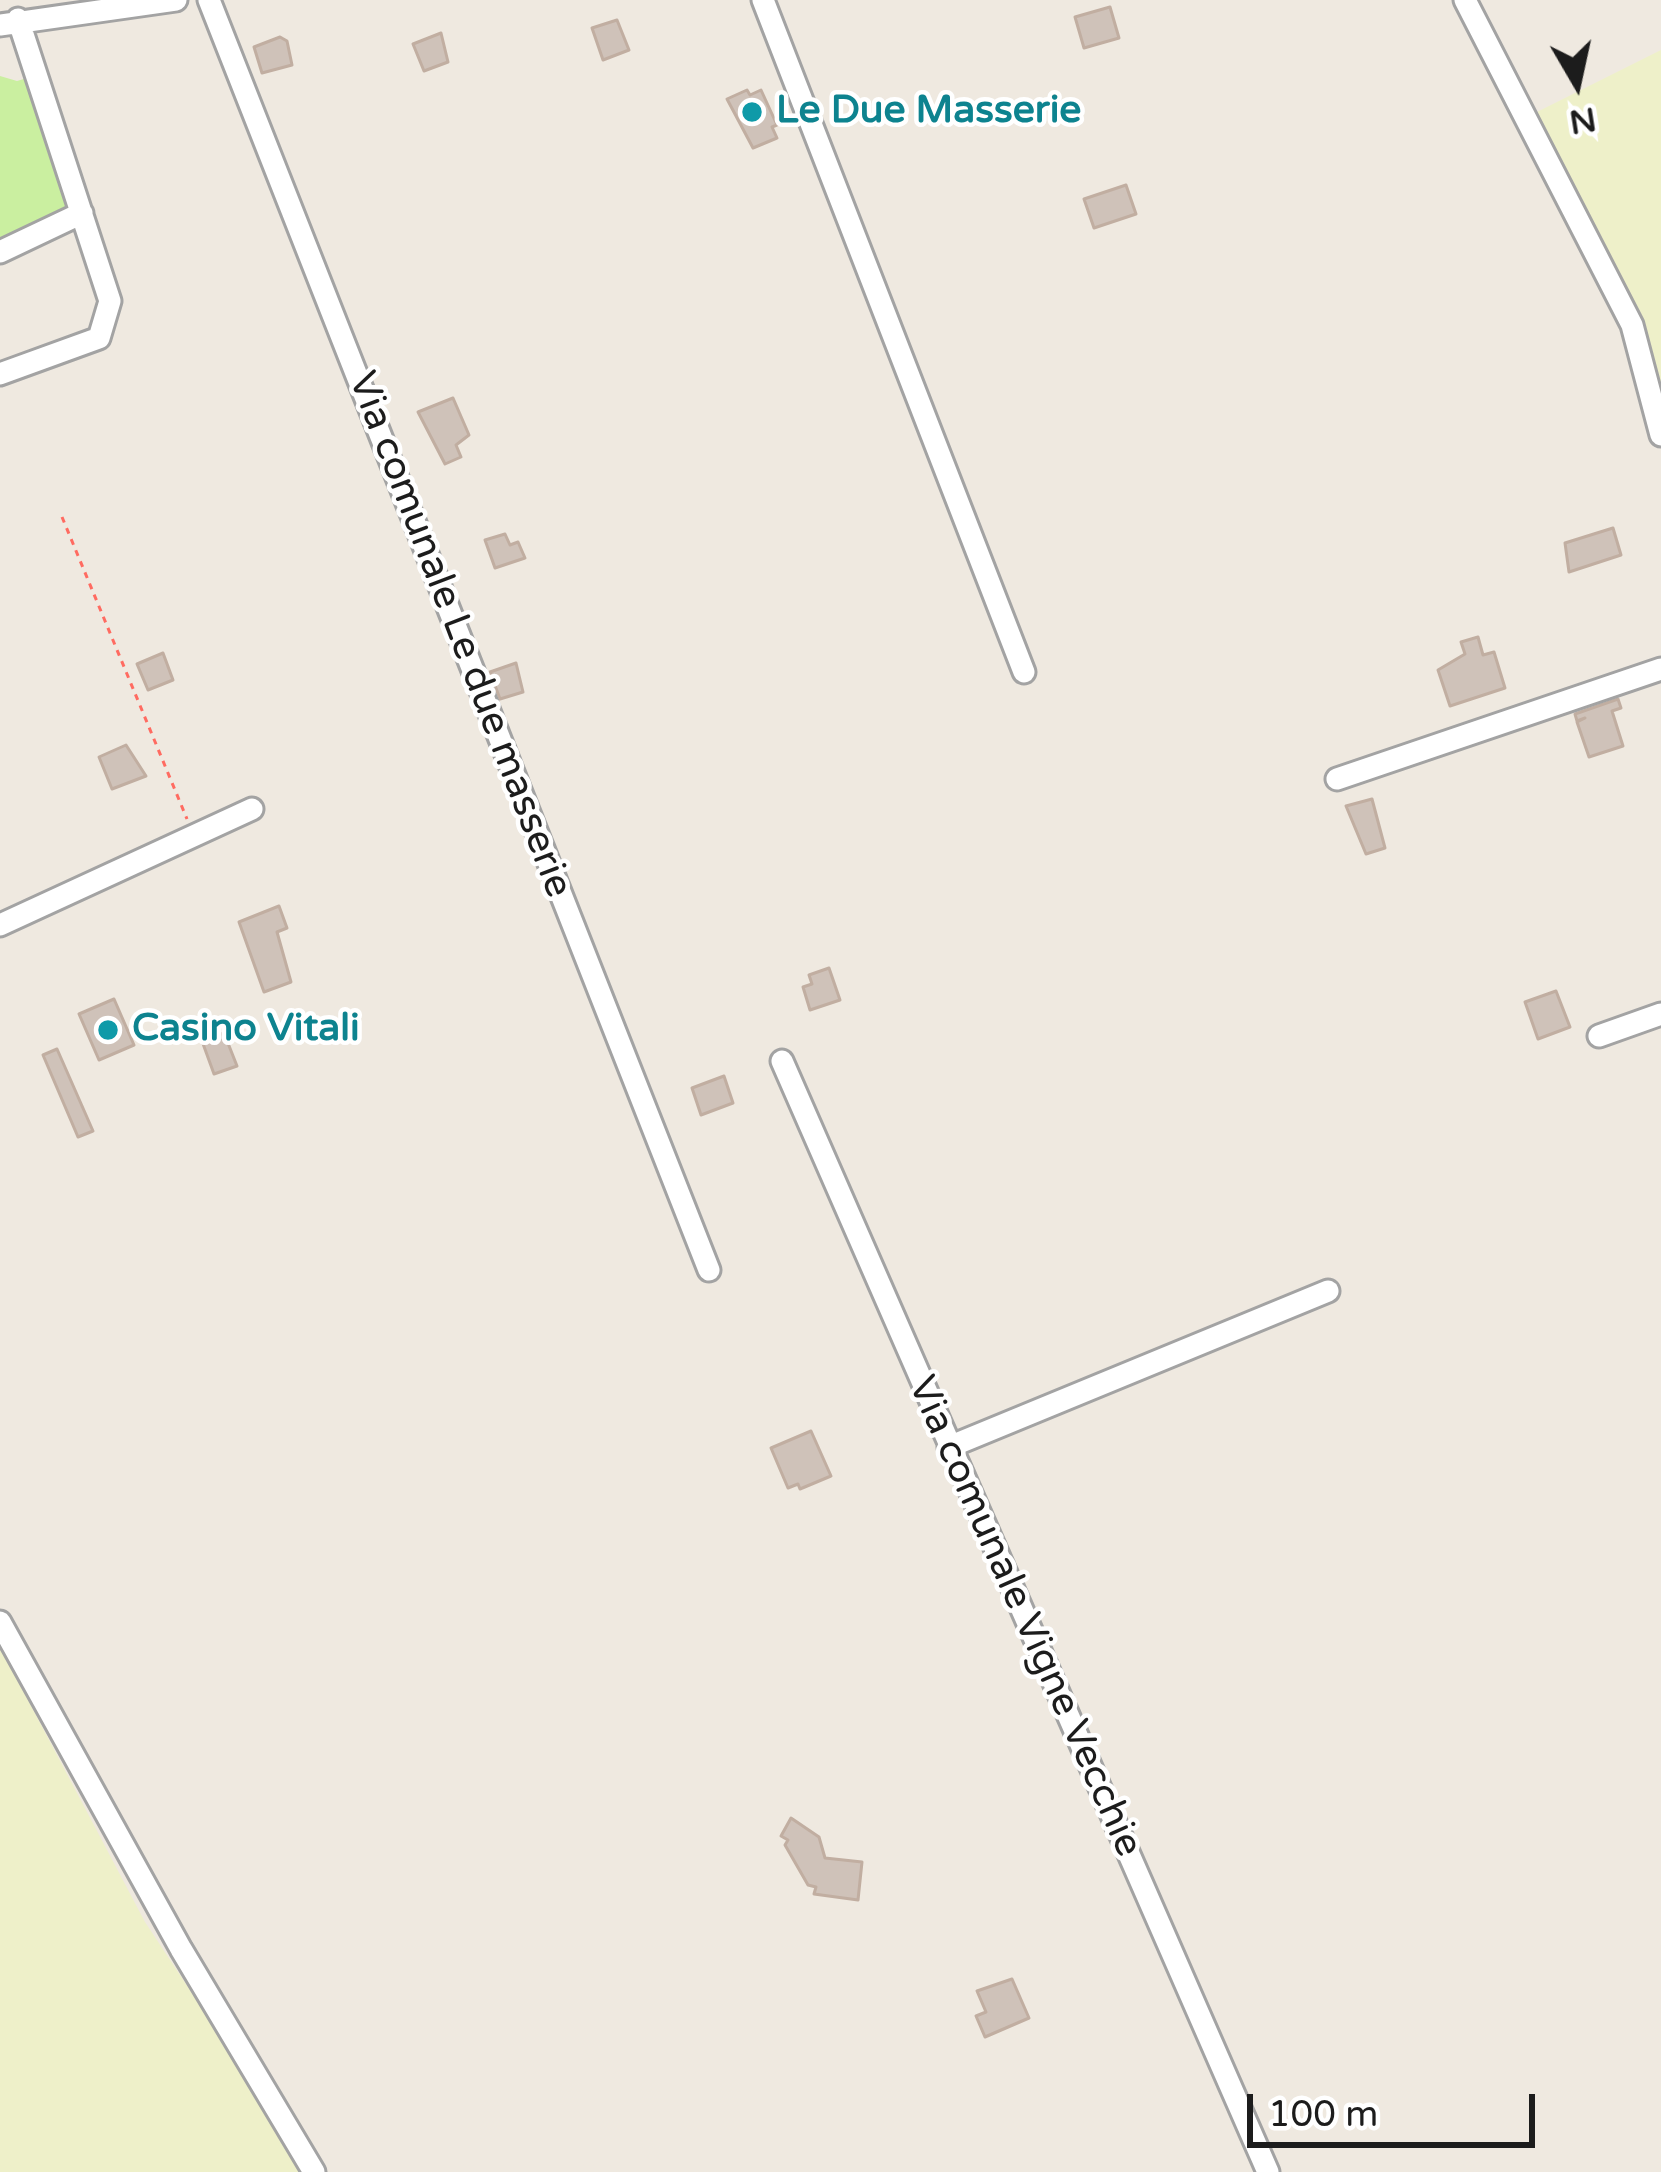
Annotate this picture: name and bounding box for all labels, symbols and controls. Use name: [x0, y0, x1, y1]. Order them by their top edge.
north arrow: [1517, 24, 1637, 144]
place label: Le Due Masserie: [776, 89, 1081, 135]
marker: Le Due Masserie: [739, 99, 765, 125]
text: N: [1567, 99, 1599, 141]
street label: Via comunale Le due masserie: [337, 366, 581, 904]
place label: Casino Vitali: [132, 1007, 360, 1053]
marker: Casino Vitali: [95, 1017, 121, 1043]
street label: Via comunale Vigne Vecchie: [897, 1370, 1151, 1864]
scale bar: [1253, 2070, 1541, 2144]
text: 100 m: [1268, 2093, 1378, 2136]

